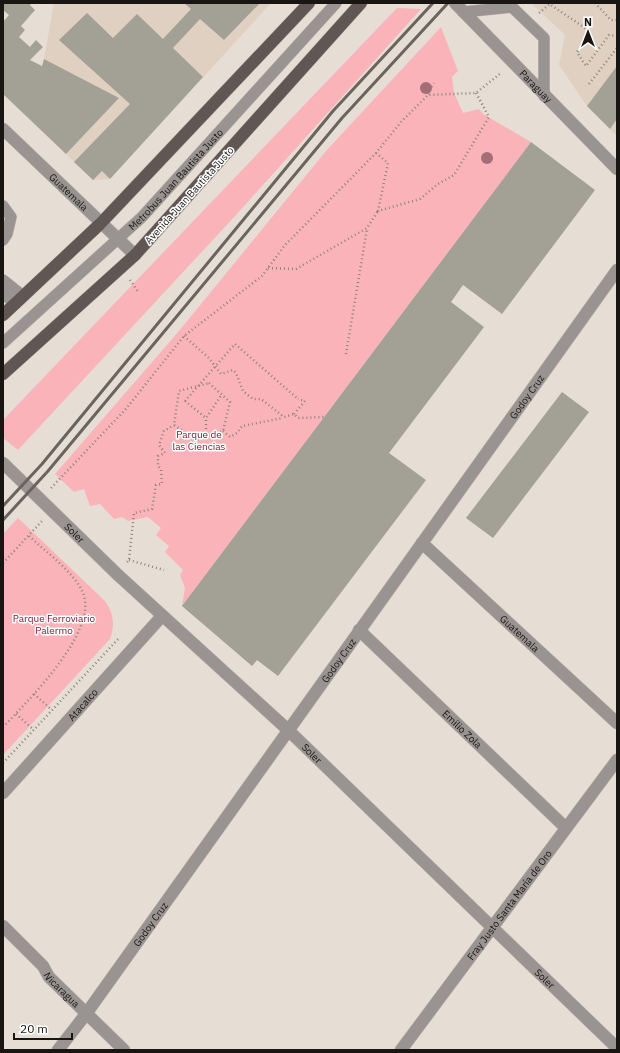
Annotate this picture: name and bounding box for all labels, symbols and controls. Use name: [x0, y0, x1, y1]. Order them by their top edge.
north arrow: [568, 12, 608, 52]
text: N: [584, 15, 592, 29]
street label: Paraguay: [517, 67, 555, 106]
street label: Metrobus Juan Bautista Justo: [126, 126, 226, 233]
street label: Avenida Juan Bautista Justo: [142, 144, 237, 247]
street label: Guatemala: [46, 171, 91, 214]
street label: Godoy Cruz: [507, 372, 547, 422]
park label: Parque de las Ciencias: [173, 428, 226, 453]
street label: Soler: [61, 520, 87, 546]
park label: Parque Ferroviario Palermo: [13, 612, 96, 637]
street label: Guatemala: [497, 612, 542, 655]
street label: Godoy Cruz: [318, 636, 359, 685]
street label: Atacalco: [65, 686, 101, 724]
street label: Emilio Zola: [440, 707, 485, 752]
street label: Soler: [299, 741, 325, 767]
street label: Fray Justo Santa María de Oro: [464, 847, 555, 963]
street label: Godoy Cruz: [130, 899, 171, 949]
street label: Soler: [532, 966, 558, 992]
street label: Nicaragua: [41, 970, 83, 1011]
scale bar: [14, 1015, 72, 1041]
text: 20 m: [20, 1021, 48, 1036]

